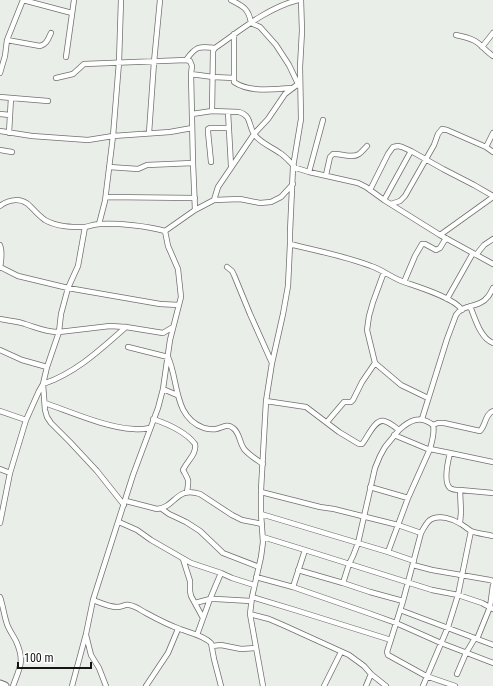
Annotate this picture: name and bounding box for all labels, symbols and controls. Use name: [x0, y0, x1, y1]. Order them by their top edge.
scale bar: [18, 644, 91, 670]
text: 100 m: [24, 651, 54, 665]

